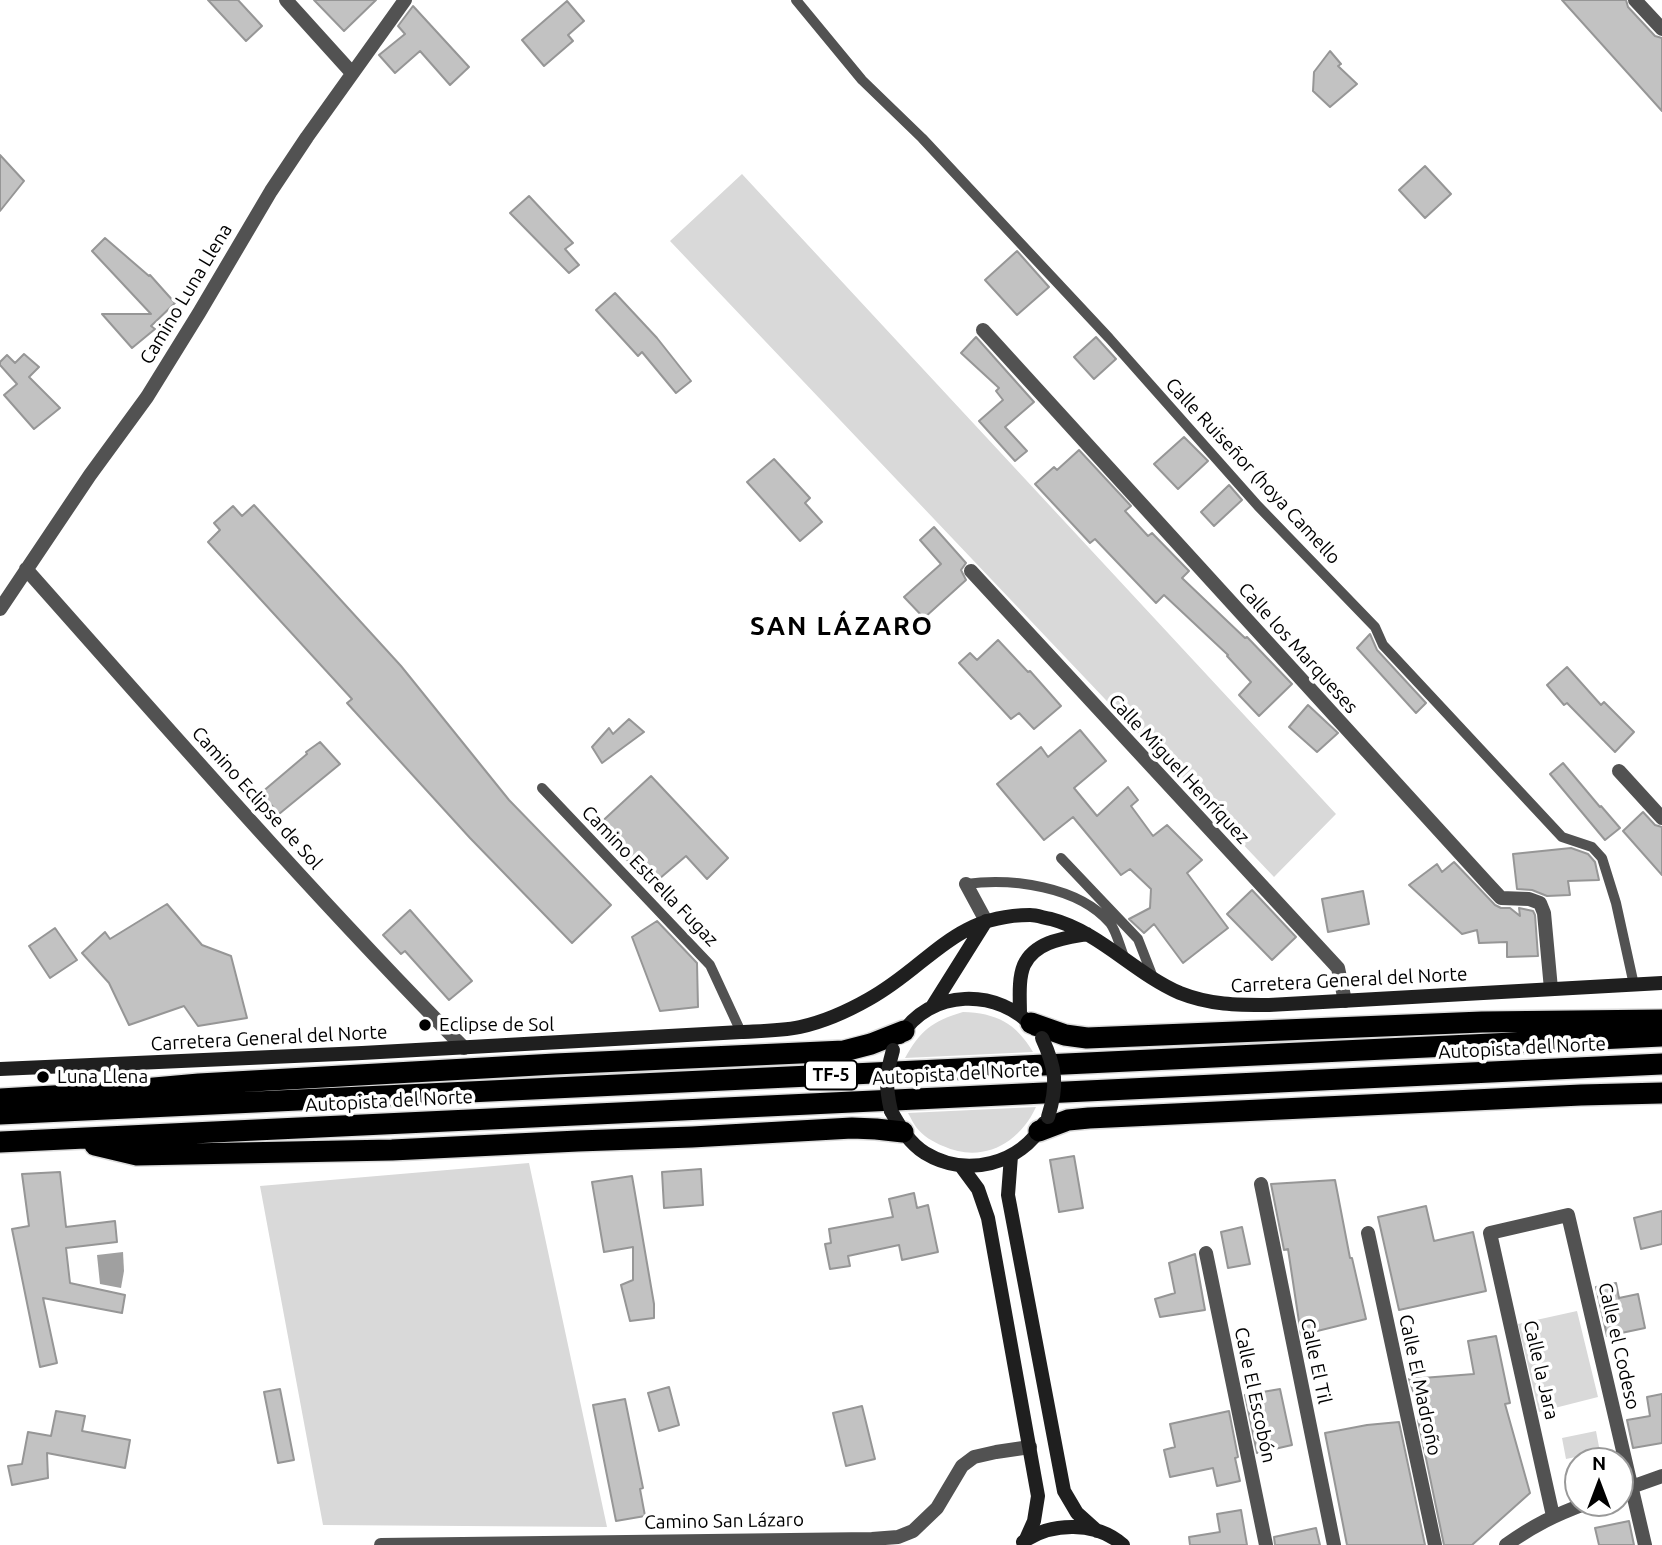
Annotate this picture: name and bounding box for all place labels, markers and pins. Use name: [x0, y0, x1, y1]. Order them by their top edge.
place label: Eclipse de Sol: [439, 1014, 554, 1036]
marker: Eclipse de Sol: [417, 1017, 433, 1033]
place label: Luna Llena: [57, 1066, 148, 1088]
marker: Luna Llena: [35, 1069, 51, 1085]

